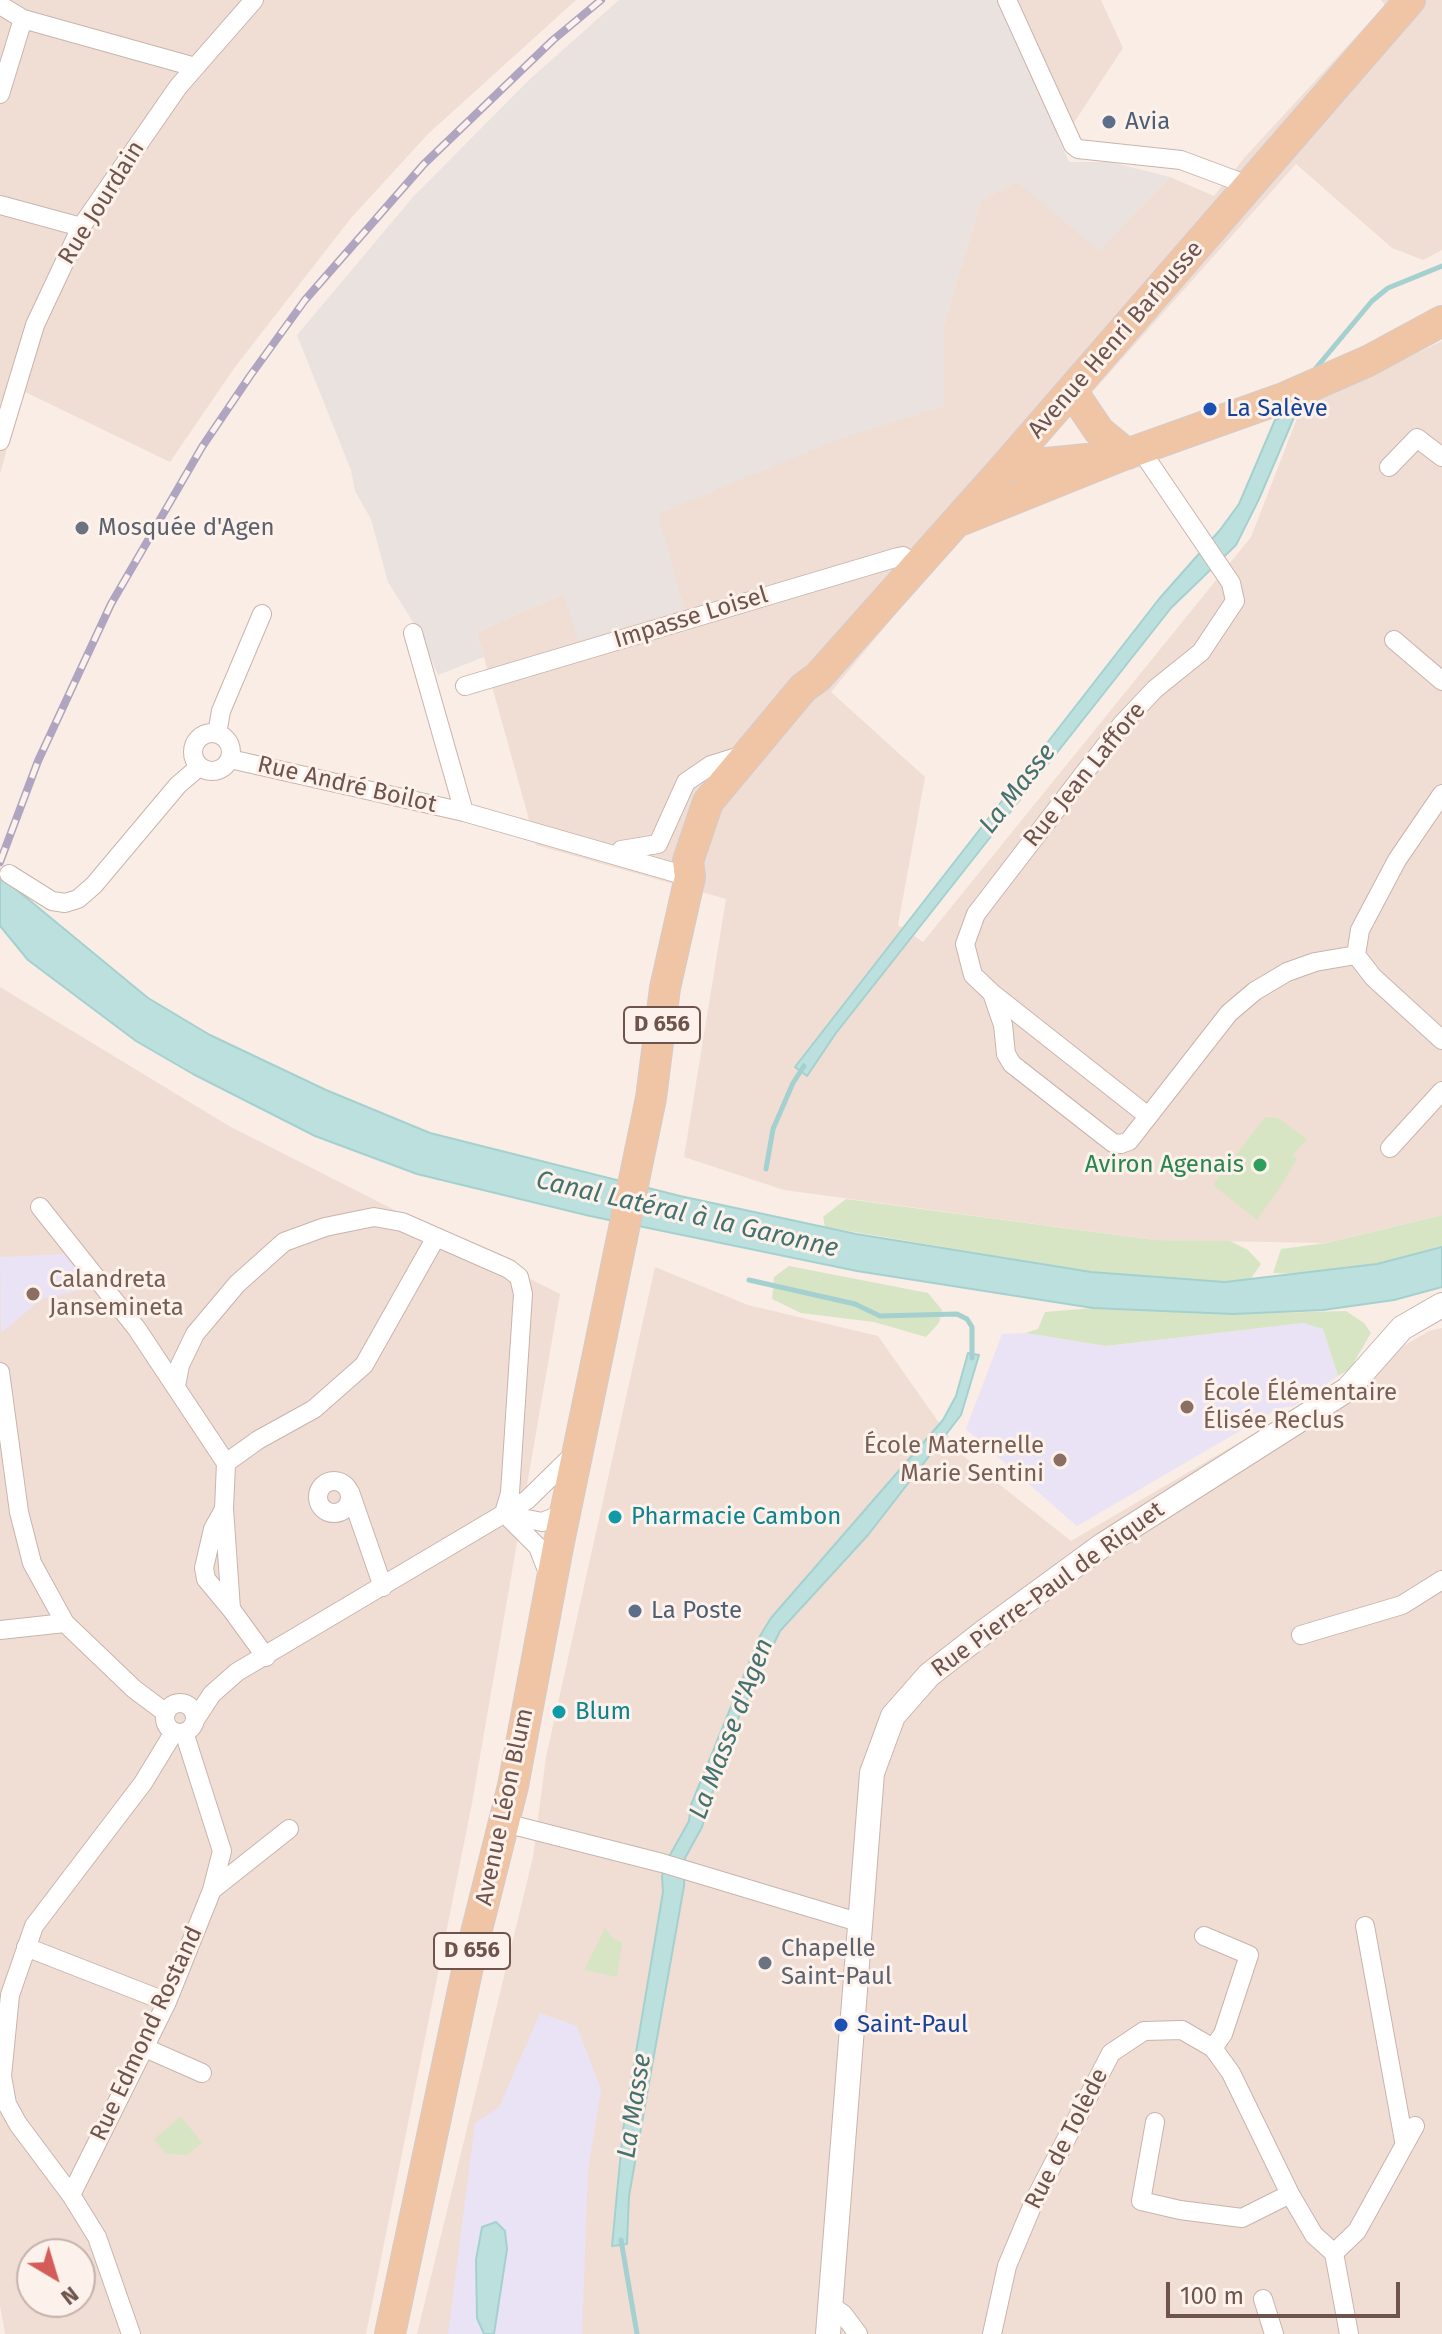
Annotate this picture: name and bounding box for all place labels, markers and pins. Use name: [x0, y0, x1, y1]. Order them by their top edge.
place label: Avia: [1125, 108, 1170, 136]
marker: Avia: [1100, 113, 1118, 131]
place label: La Salève: [1226, 395, 1328, 423]
marker: La Salève: [1201, 400, 1219, 418]
place label: Mosquée d'Agen: [98, 514, 275, 542]
marker: Mosquée d'Agen: [73, 519, 91, 537]
place label: Aviron Agenais: [1085, 1151, 1244, 1179]
marker: Aviron Agenais: [1251, 1156, 1269, 1174]
place label: Calandreta Jansemineta: [49, 1266, 184, 1322]
marker: Calandreta Jansemineta: [24, 1285, 42, 1303]
place label: École Élémentaire Élisée Reclus: [1203, 1379, 1397, 1435]
marker: École Élémentaire Élisée Reclus: [1178, 1398, 1196, 1416]
place label: École Maternelle Marie Sentini: [864, 1432, 1044, 1488]
marker: École Maternelle Marie Sentini: [1051, 1451, 1069, 1469]
place label: Pharmacie Cambon: [631, 1503, 841, 1531]
marker: Pharmacie Cambon: [606, 1508, 624, 1526]
place label: La Poste: [651, 1597, 742, 1625]
marker: La Poste: [626, 1602, 644, 1620]
place label: Blum: [575, 1698, 631, 1726]
marker: Blum: [550, 1703, 568, 1721]
place label: Chapelle Saint-Paul: [781, 1935, 892, 1991]
marker: Chapelle Saint-Paul: [756, 1954, 774, 1972]
place label: Saint-Paul: [857, 2011, 968, 2039]
marker: Saint-Paul: [832, 2016, 850, 2034]

